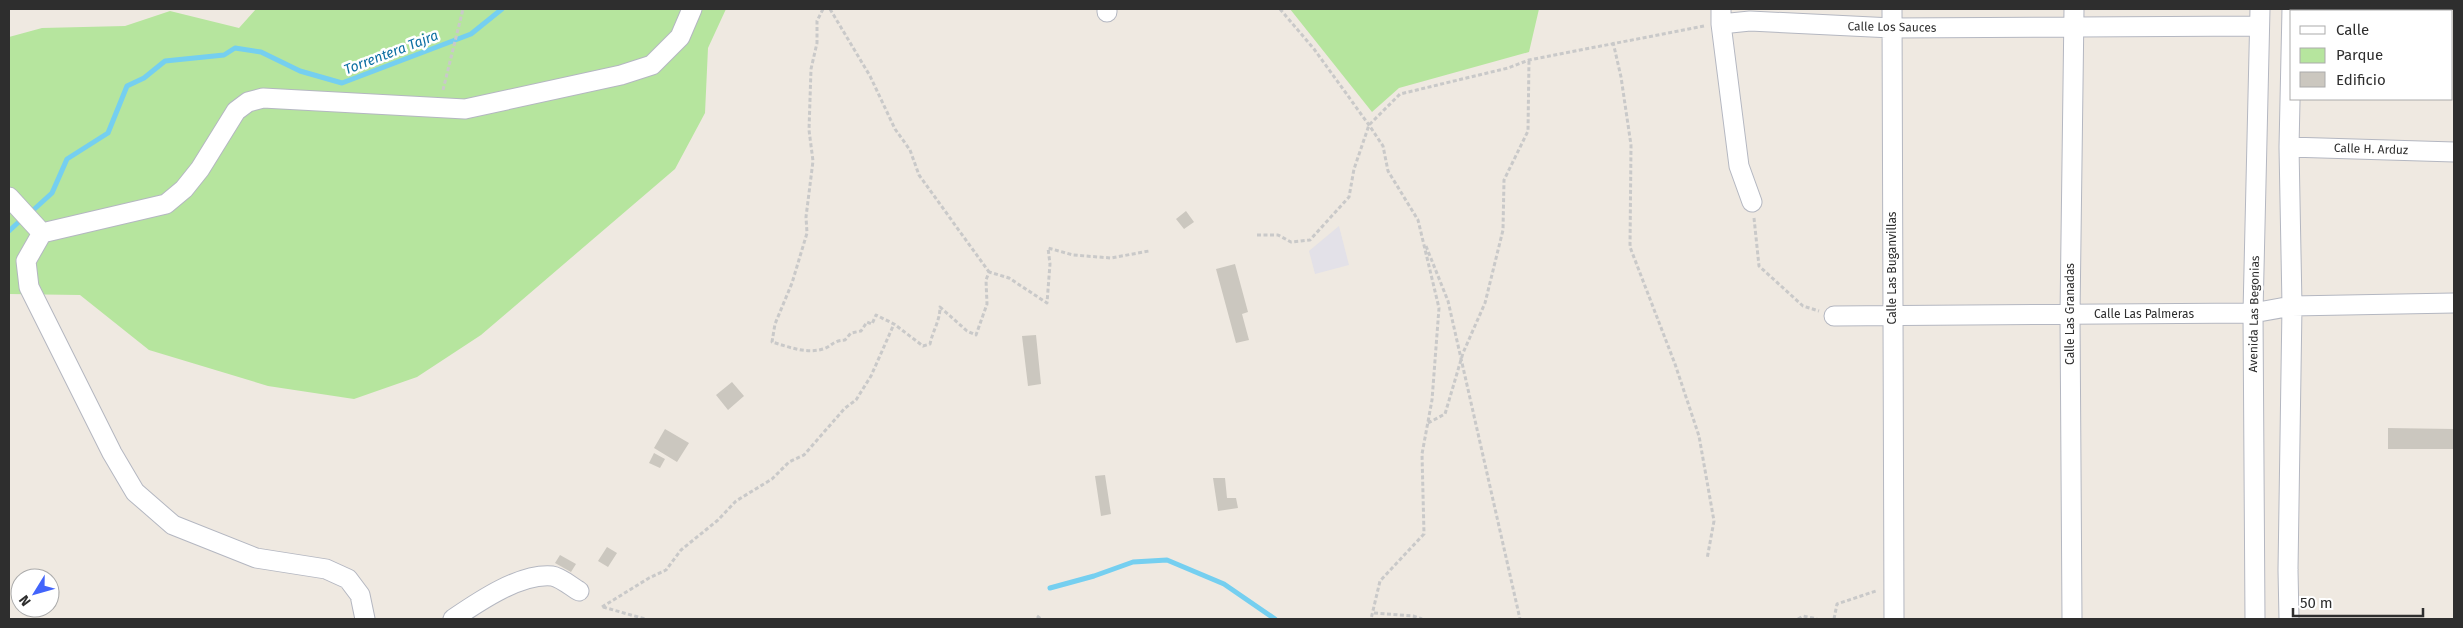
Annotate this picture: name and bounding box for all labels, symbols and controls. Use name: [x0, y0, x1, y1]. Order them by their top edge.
legend: [2290, 10, 2453, 100]
street label: Calle Los Sauces: [1847, 19, 1937, 35]
text: Calle: [2336, 21, 2369, 39]
water label: Torrentera Tajra: [342, 27, 441, 78]
text: Parque: [2336, 46, 2383, 64]
text: Edificio: [2336, 71, 2386, 89]
street label: Calle H. Arduz: [2334, 141, 2408, 157]
street label: Calle Las Buganvillas: [1885, 211, 1899, 324]
street label: Avenida Las Begonias: [2246, 255, 2262, 373]
street label: Calle Las Granadas: [2063, 263, 2077, 365]
street label: Calle Las Palmeras: [2094, 307, 2194, 321]
north arrow: [10, 568, 60, 618]
scale bar: [2293, 586, 2423, 618]
text: N: [15, 592, 35, 609]
text: 50 m: [2300, 594, 2333, 612]

